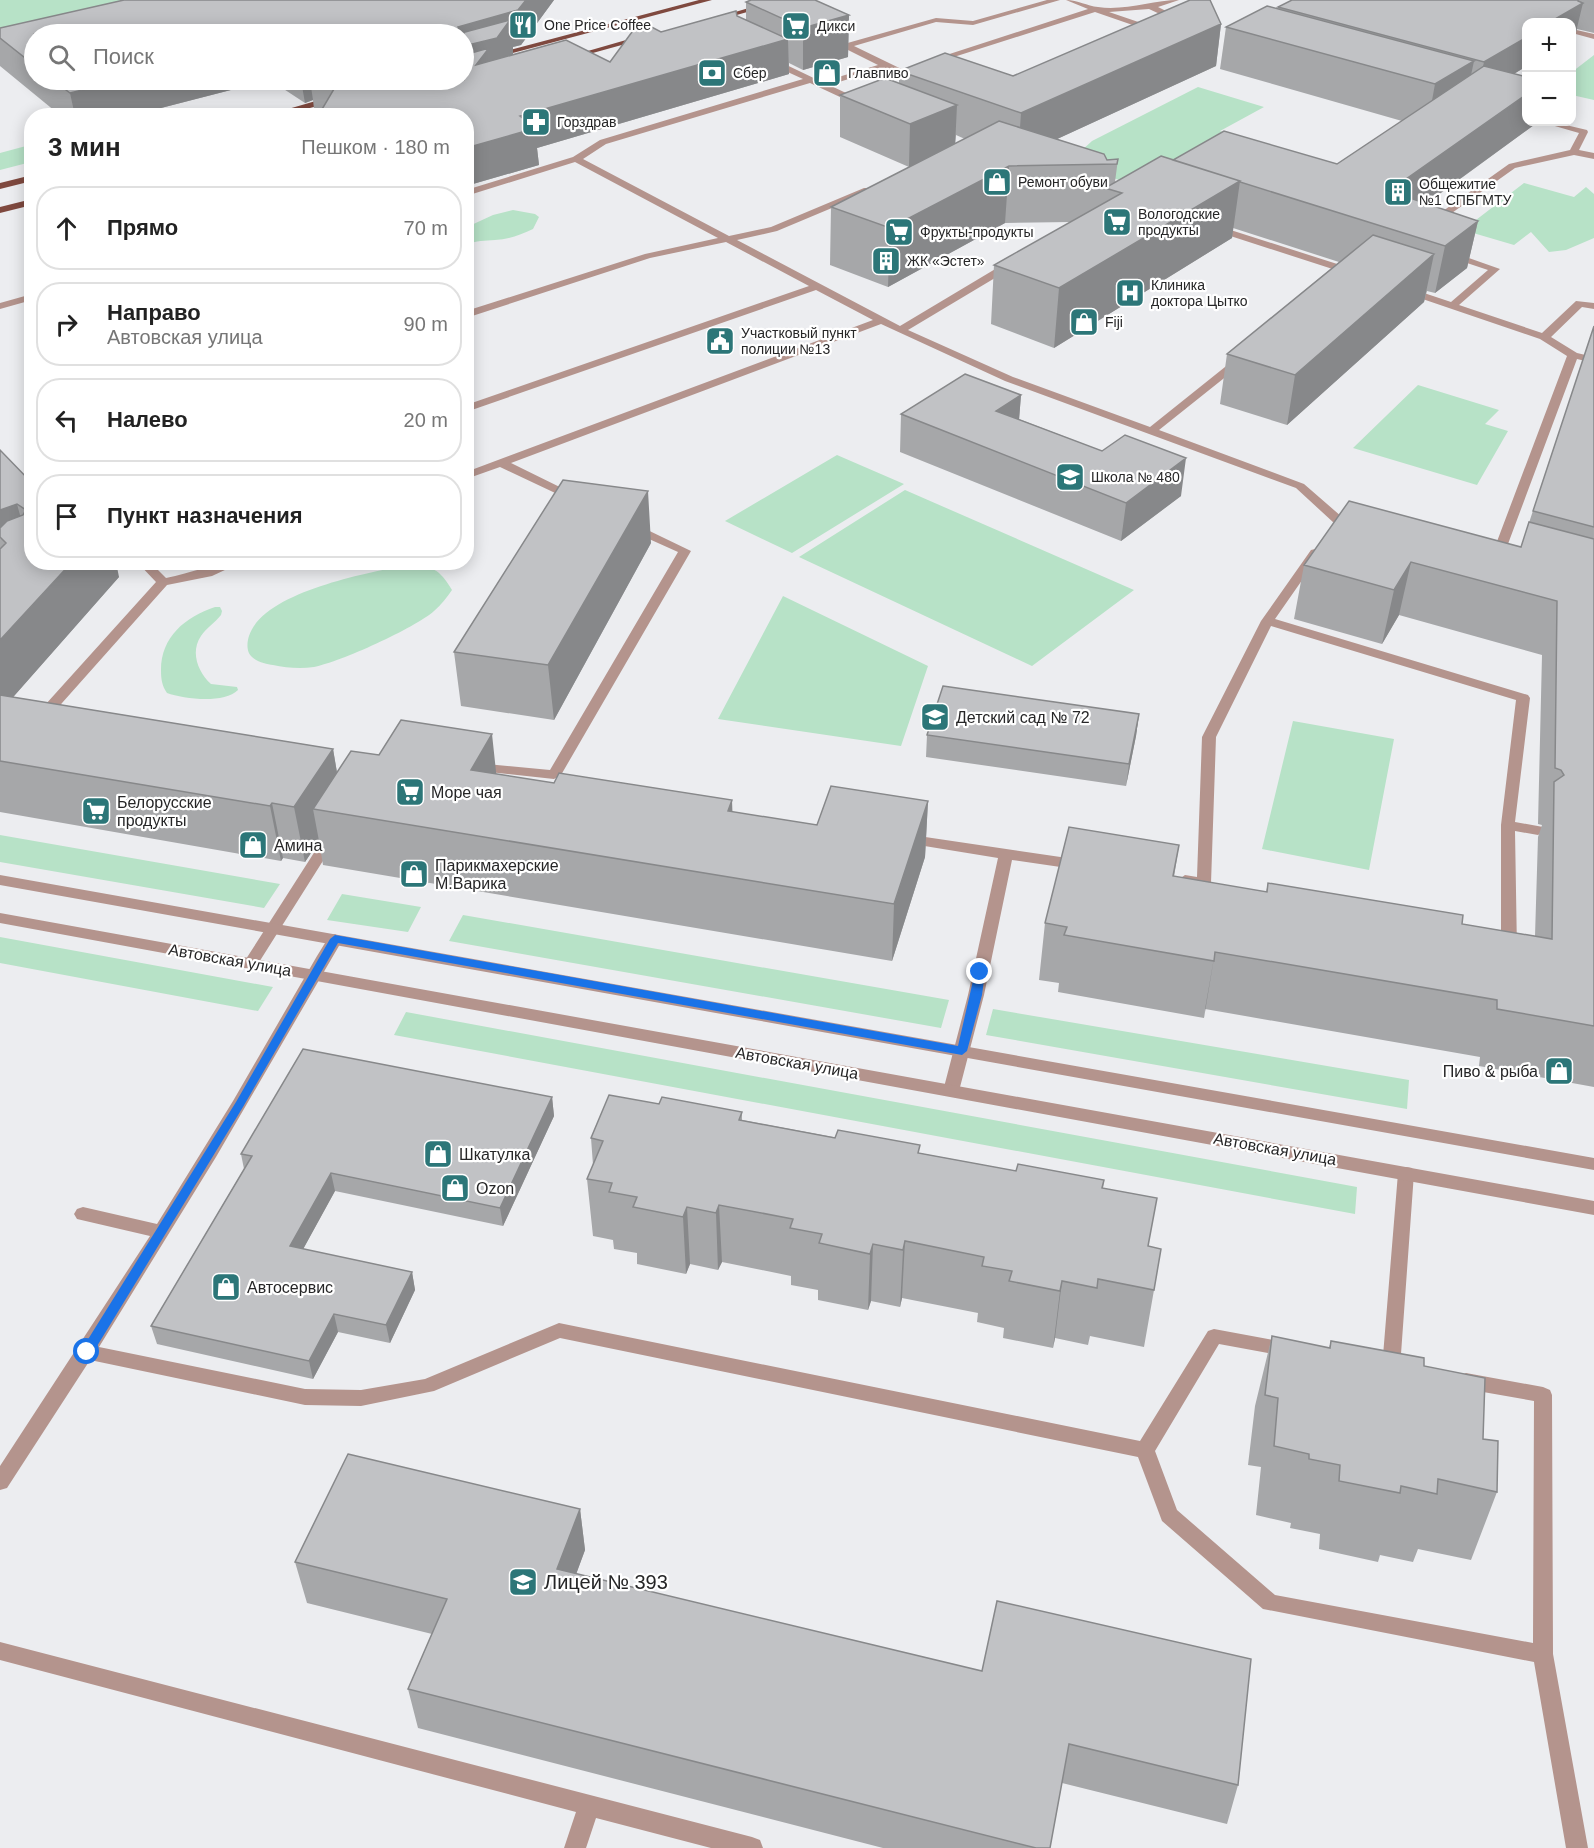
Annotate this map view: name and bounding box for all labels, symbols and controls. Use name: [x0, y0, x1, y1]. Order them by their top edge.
restaurant icon: One Price Coffee: [507, 9, 539, 41]
supermarket icon: Дикси: [780, 10, 812, 42]
place label: One Price Coffee: [544, 17, 651, 33]
place label: Дикси: [817, 18, 855, 34]
map controls: [1522, 18, 1576, 126]
button: +: [1522, 18, 1576, 72]
search box: [24, 24, 474, 90]
icon: search: [45, 41, 78, 74]
text: Поиск: [93, 44, 154, 69]
bank icon: Сбер: [696, 57, 728, 89]
shop icon: Главпиво: [811, 57, 843, 89]
place label: Сбер: [733, 65, 767, 81]
place label: Главпиво: [848, 65, 909, 81]
button: −: [1522, 72, 1576, 126]
pharmacy icon: Горздрав: [520, 106, 552, 138]
place label: Горздрав: [557, 114, 616, 130]
text: 3 мин: [48, 132, 121, 162]
text: Пешком · 180 m: [301, 136, 450, 158]
shop icon: Ремонт обуви: [981, 166, 1013, 198]
place label: Ремонт обуви: [1018, 174, 1108, 190]
building icon: Общежитие №1 СПБГМТУ: [1382, 176, 1414, 208]
place label: Общежитие №1 СПБГМТУ: [1419, 176, 1512, 208]
supermarket icon: Вологодские продукты: [1101, 206, 1133, 238]
place label: Вологодские продукты: [1138, 206, 1220, 238]
icon: ahead: [50, 212, 83, 245]
text: Прямо: [107, 215, 178, 240]
supermarket icon: Фрукты-продукты: [883, 216, 915, 248]
text: 70 m: [404, 217, 448, 239]
place label: Фрукты-продукты: [920, 224, 1033, 240]
building icon: ЖК «Эстет»: [870, 245, 902, 277]
place label: ЖК «Эстет»: [907, 253, 985, 269]
hospital icon: Клиника доктора Цытко: [1114, 277, 1146, 309]
place label: Клиника доктора Цытко: [1151, 277, 1248, 309]
text: Направо: [107, 300, 201, 325]
shop icon: Fiji: [1068, 306, 1100, 338]
icon: right: [50, 308, 83, 341]
text: 90 m: [404, 313, 448, 335]
place label: Fiji: [1105, 314, 1123, 330]
public building icon: Участковый пункт полиции №13: [704, 325, 736, 357]
place label: Участковый пункт полиции №13: [741, 325, 857, 357]
text: Автовская улица: [107, 326, 263, 348]
icon: left: [50, 404, 83, 437]
text: Налево: [107, 407, 188, 432]
text: 20 m: [404, 409, 448, 431]
school or university icon: Школа № 480: [1054, 461, 1086, 493]
place label: Школа № 480: [1091, 469, 1180, 485]
icon: arrive: [50, 500, 83, 533]
text: Пункт назначения: [107, 503, 303, 528]
school or university icon: Детский сад № 72: [919, 701, 951, 733]
place label: Детский сад № 72: [956, 709, 1090, 726]
supermarket icon: Море чая: [394, 776, 426, 808]
place label: Море чая: [431, 784, 502, 801]
place label: Белорусские продукты: [117, 794, 212, 829]
supermarket icon: Белорусские продукты: [80, 795, 112, 827]
shop icon: Амина: [237, 829, 269, 861]
place label: Амина: [274, 837, 322, 854]
place label: Парикмахерские М.Варика: [435, 857, 559, 892]
shop icon: Парикмахерские М.Варика: [398, 858, 430, 890]
street label: Автовская улица: [167, 941, 293, 979]
route end: [966, 958, 992, 984]
street label: Автовская улица: [734, 1044, 860, 1082]
shop icon: Пиво & рыба: [1543, 1055, 1575, 1087]
place label: Пиво & рыба: [1443, 1063, 1538, 1080]
street label: Автовская улица: [1212, 1130, 1338, 1168]
shop icon: Шкатулка: [422, 1138, 454, 1170]
place label: Шкатулка: [459, 1146, 530, 1163]
shop icon: Ozon: [439, 1172, 471, 1204]
place label: Ozon: [476, 1180, 514, 1197]
shop icon: Автосервис: [210, 1271, 242, 1303]
place label: Автосервис: [247, 1279, 333, 1296]
route start: [73, 1338, 99, 1364]
school or university icon: Лицей № 393: [507, 1566, 539, 1598]
place label: Лицей № 393: [544, 1571, 668, 1593]

